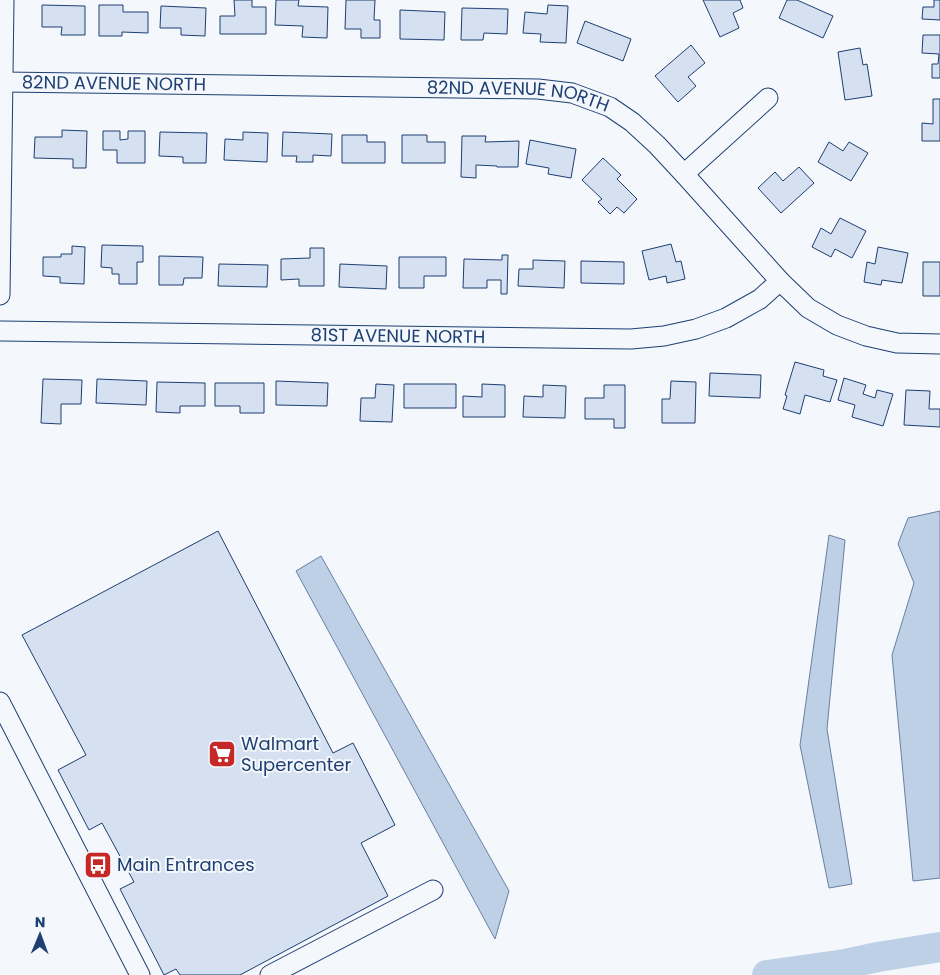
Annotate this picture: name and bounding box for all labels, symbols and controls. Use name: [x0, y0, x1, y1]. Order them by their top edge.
street label: 82ND AVENUE NORTH: [22, 69, 206, 97]
street label: 82ND AVENUE NORTH: [427, 75, 613, 118]
street label: 81ST AVENUE NORTH: [310, 322, 485, 349]
place label: Walmart Supercenter: [241, 731, 351, 777]
supermarket icon: Walmart Supercenter: [207, 739, 237, 769]
bus stop icon: Main Entrances: [83, 850, 113, 880]
place label: Main Entrances: [117, 852, 255, 877]
north arrow: [15, 910, 65, 960]
text: N: [35, 912, 46, 932]

